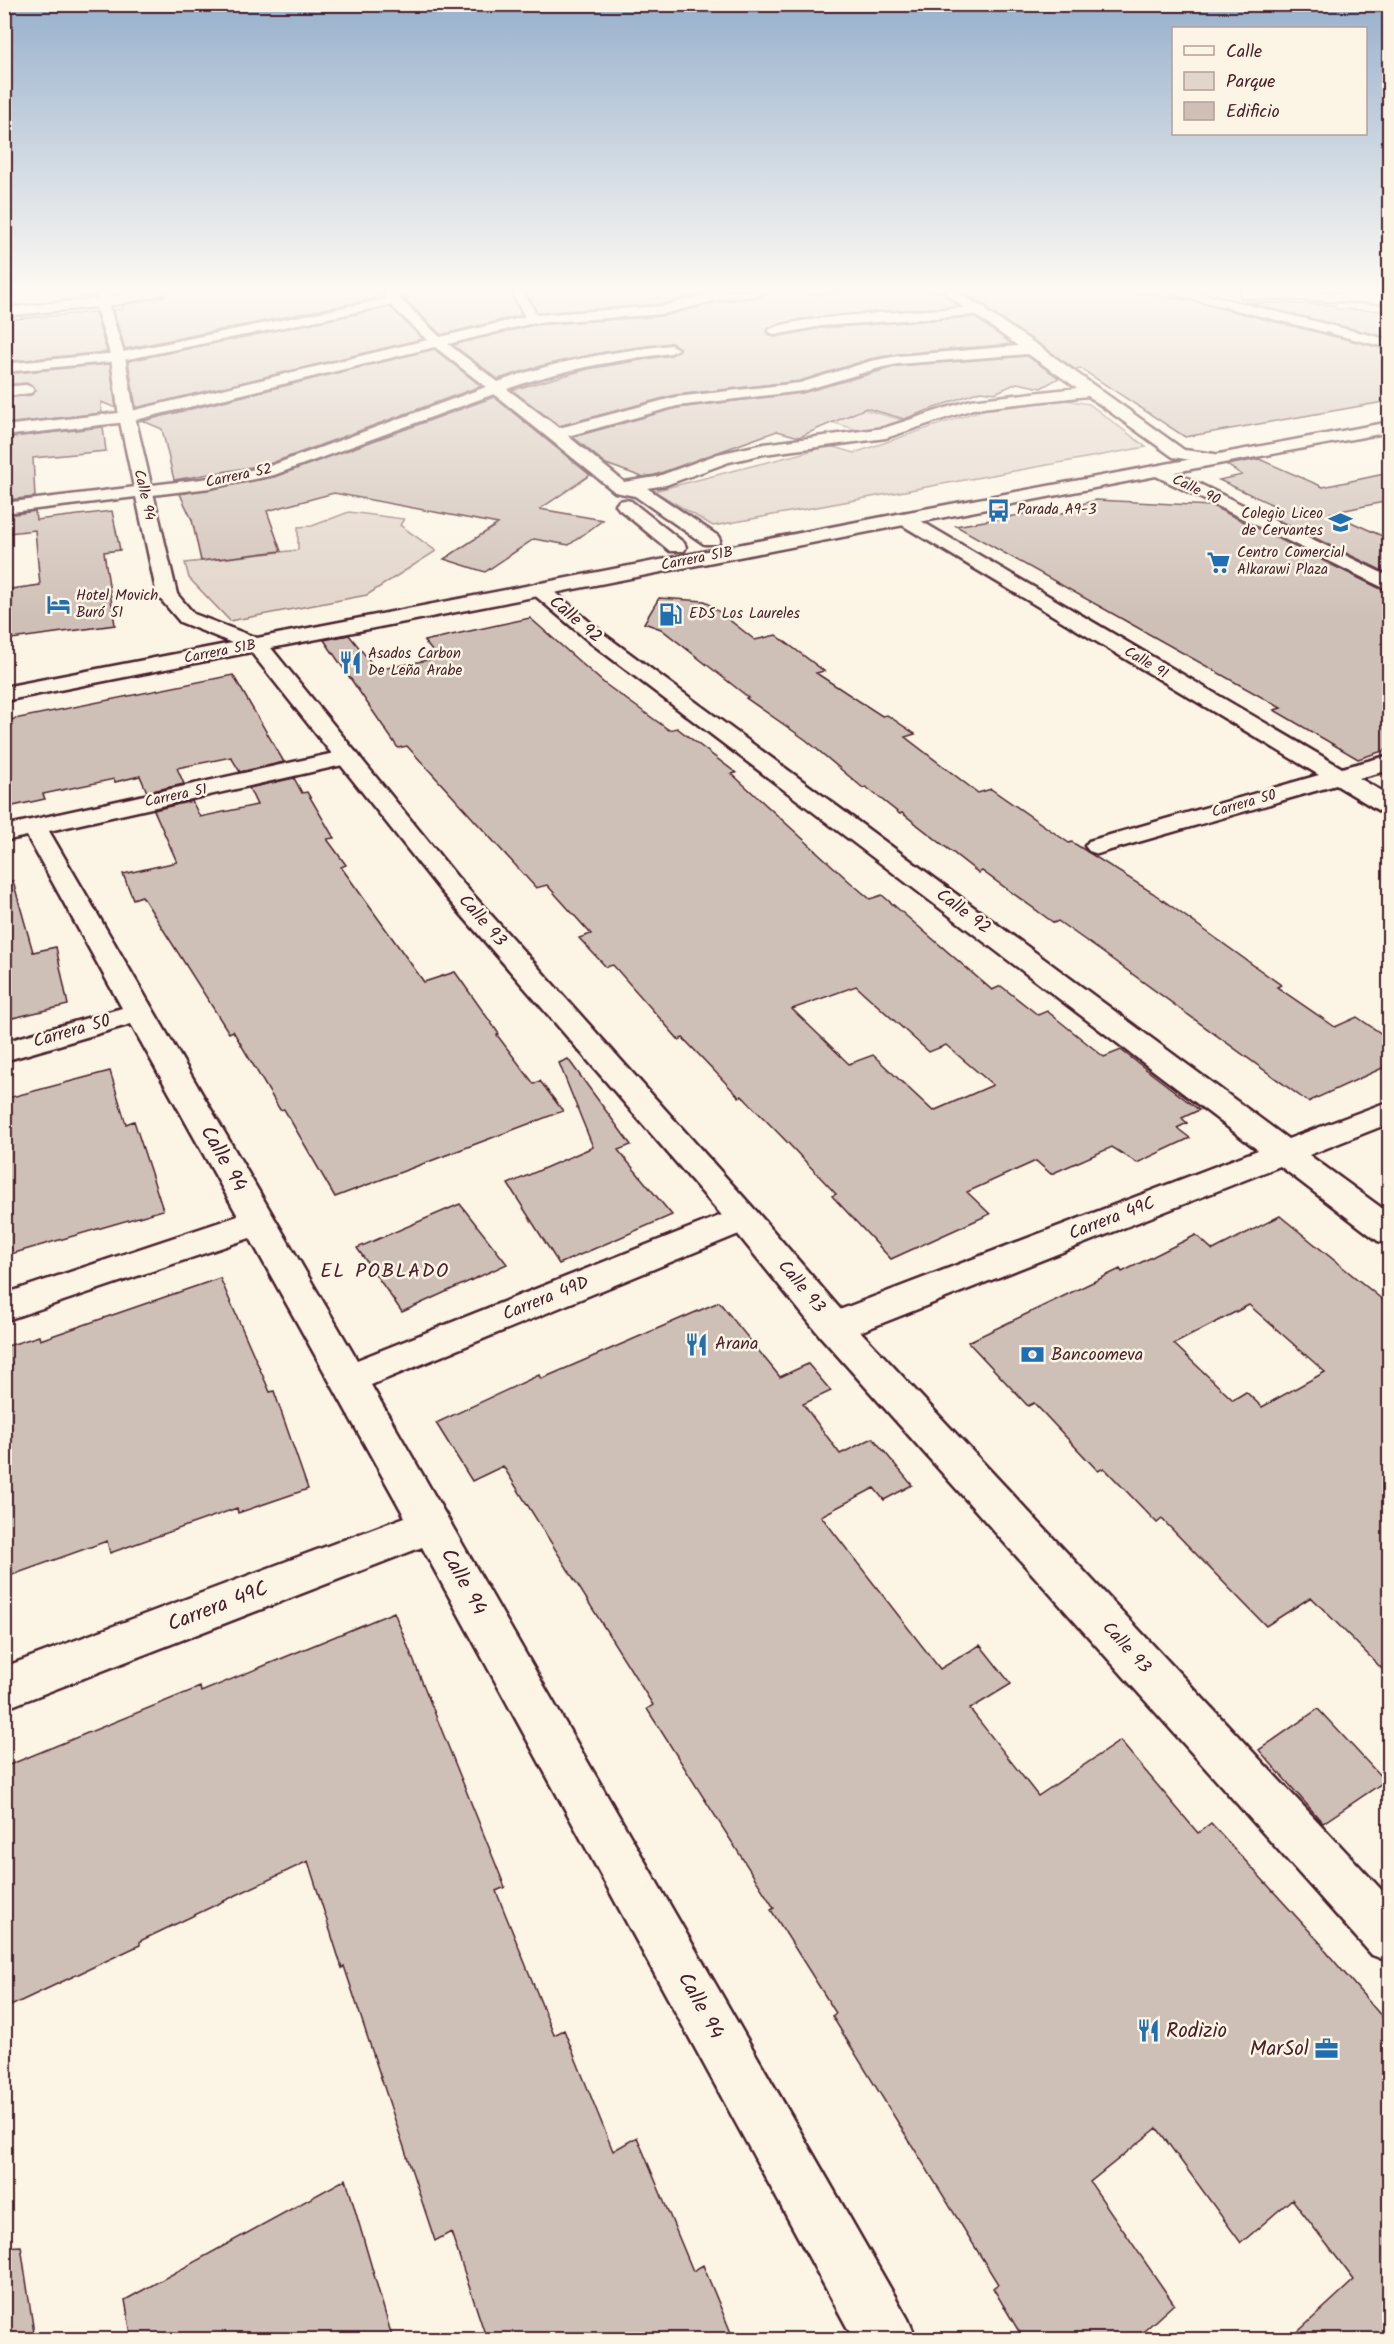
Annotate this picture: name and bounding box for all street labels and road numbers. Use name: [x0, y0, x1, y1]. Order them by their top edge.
street label: Carrera 52: [203, 457, 275, 495]
street label: Calle 94: [126, 467, 162, 523]
street label: Calle 90: [1168, 468, 1225, 512]
street label: Carrera 51B: [659, 540, 735, 578]
street label: Calle 92: [542, 589, 608, 651]
street label: Carrera 51B: [182, 633, 258, 671]
street label: Calle 91: [1119, 640, 1173, 686]
street label: Carrera 51: [142, 778, 210, 814]
street label: Carrera 50: [1209, 783, 1280, 825]
street label: Calle 92: [929, 882, 997, 942]
street label: Calle 93: [451, 888, 513, 954]
street label: Carrera 50: [30, 1007, 114, 1057]
street label: Calle 94: [191, 1119, 255, 1199]
street label: Carrera 49C: [1065, 1189, 1159, 1249]
street label: Calle 93: [770, 1254, 832, 1320]
street label: Carrera 49D: [498, 1268, 594, 1330]
street label: Calle 94: [431, 1542, 495, 1622]
street label: Carrera 49C: [163, 1573, 273, 1641]
street label: Calle 93: [1094, 1615, 1158, 1681]
street label: Calle 94: [668, 1966, 732, 2046]

